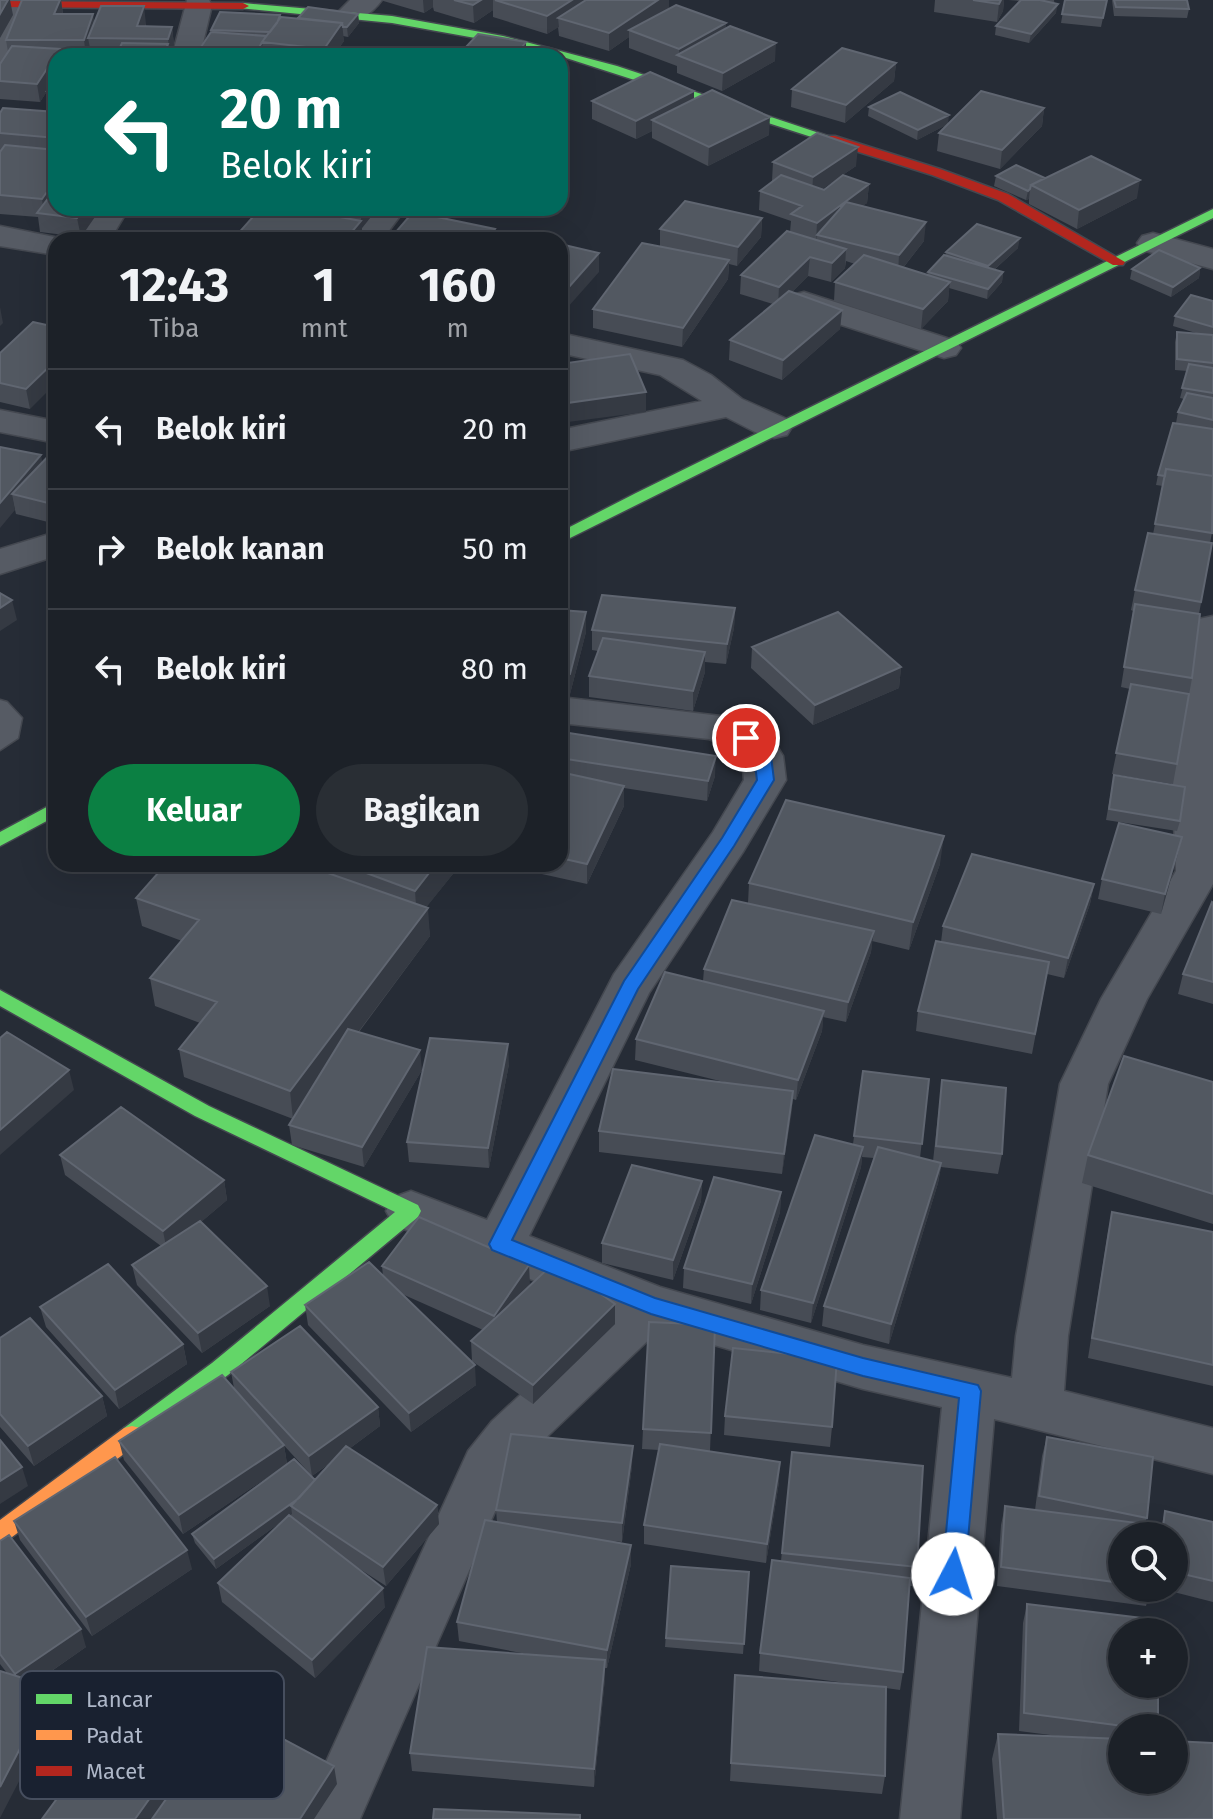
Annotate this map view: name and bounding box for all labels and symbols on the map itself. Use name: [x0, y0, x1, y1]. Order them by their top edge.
pin: [712, 704, 780, 772]
position arrow: [911, 1532, 995, 1616]
legend: [20, 1671, 284, 1799]
text: Lancar: [86, 1686, 153, 1713]
text: Padat: [86, 1722, 143, 1749]
text: Macet: [86, 1758, 145, 1785]

